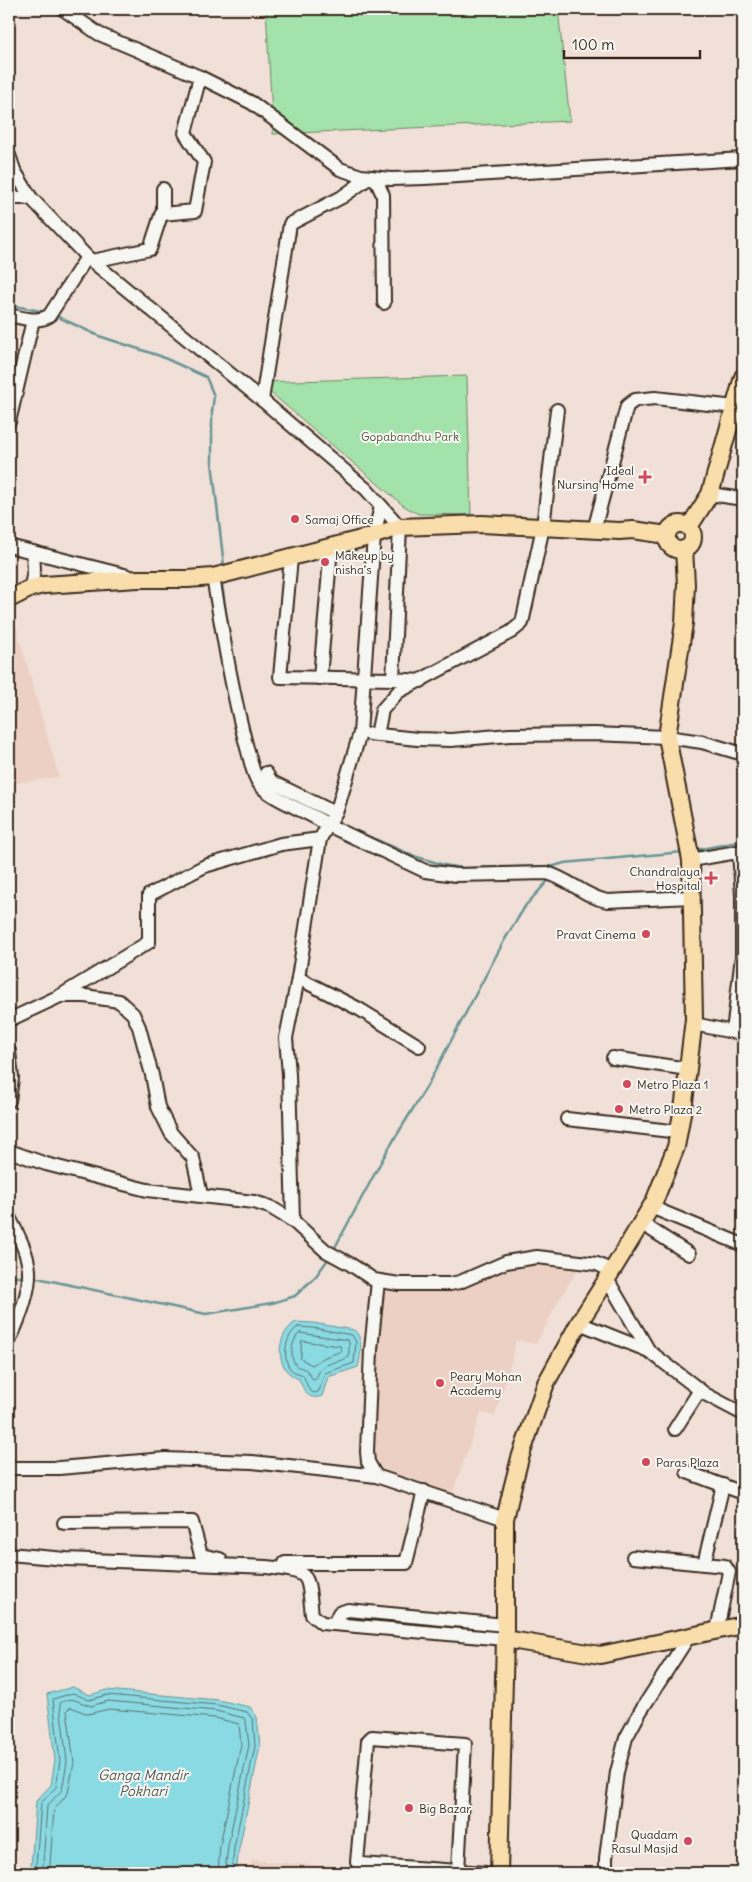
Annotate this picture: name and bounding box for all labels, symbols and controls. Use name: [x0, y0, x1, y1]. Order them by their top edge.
scale bar: [564, 28, 701, 60]
text: 100 m: [572, 35, 614, 54]
park label: Gopabandhu Park: [361, 429, 459, 444]
place label: Ideal Nursing Home: [557, 463, 634, 492]
marker: Ideal Nursing Home: [638, 470, 652, 484]
place label: Samaj Office: [305, 512, 374, 527]
marker: Samaj Office: [289, 513, 301, 525]
place label: Makeup by nisha's: [335, 548, 394, 577]
marker: Makeup by nisha's: [319, 556, 331, 568]
place label: Chandralaya Hospital: [630, 864, 700, 893]
marker: Chandralaya Hospital: [704, 871, 718, 885]
place label: Pravat Cinema: [556, 927, 636, 942]
marker: Pravat Cinema: [640, 928, 652, 940]
place label: Metro Plaza 1: [637, 1077, 708, 1092]
marker: Metro Plaza 1: [621, 1078, 633, 1090]
place label: Metro Plaza 2: [629, 1102, 703, 1117]
marker: Metro Plaza 2: [613, 1103, 625, 1115]
place label: Peary Mohan Academy: [450, 1369, 522, 1398]
marker: Peary Mohan Academy: [434, 1377, 446, 1389]
place label: Paras Plaza: [656, 1455, 719, 1470]
marker: Paras Plaza: [640, 1456, 652, 1468]
water label: Ganga Mandir Pokhari: [98, 1766, 190, 1800]
place label: Big Bazar: [419, 1801, 471, 1816]
marker: Big Bazar: [403, 1802, 415, 1814]
place label: Quadam Rasul Masjid: [611, 1827, 678, 1856]
marker: Quadam Rasul Masjid: [682, 1835, 694, 1847]

